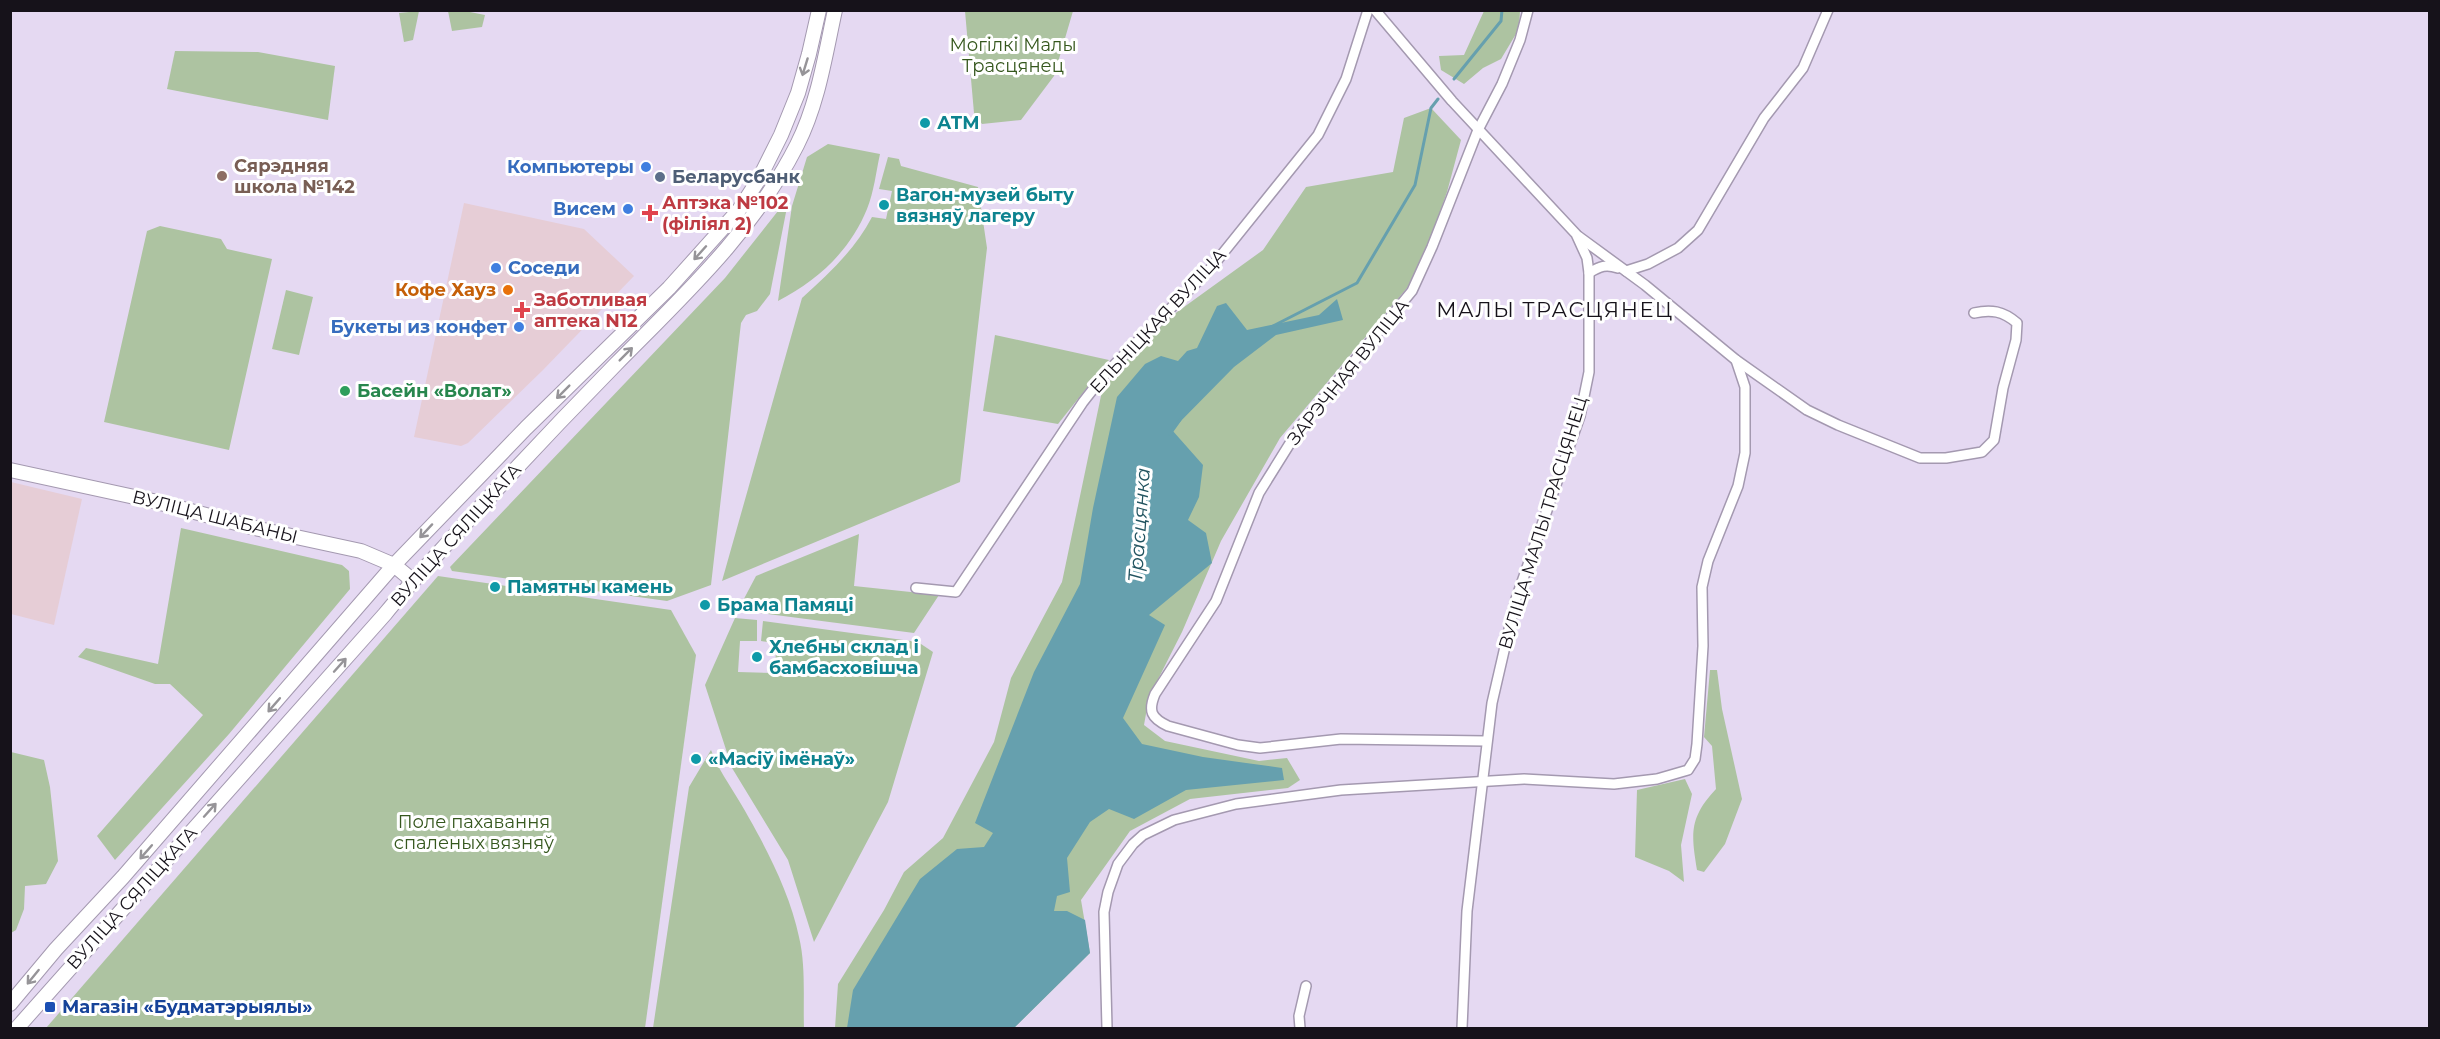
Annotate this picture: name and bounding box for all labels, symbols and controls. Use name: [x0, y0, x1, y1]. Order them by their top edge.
park label: Могілкі Малы Трасцянец: [949, 34, 1077, 77]
one-way arrow: [799, 57, 810, 76]
place label: АТМ: [937, 112, 980, 134]
marker: АТМ: [918, 116, 932, 130]
place label: Сярэдняя школа №142: [234, 155, 355, 198]
place label: Компьютеры: [507, 156, 634, 178]
marker: Компьютеры: [639, 160, 653, 174]
place label: Беларусбанк: [672, 166, 801, 188]
marker: Сярэдняя школа №142: [215, 169, 229, 183]
marker: Беларусбанк: [653, 170, 667, 184]
place label: Вагон-музей быту вязняў лагеру: [896, 184, 1075, 227]
place label: Аптэка №102 (філіял 2): [662, 192, 789, 235]
place label: Висем: [553, 198, 616, 220]
marker: Вагон-музей быту вязняў лагеру: [877, 198, 891, 212]
marker: Висем: [621, 202, 635, 216]
marker: Аптэка №102 (філіял 2): [643, 206, 657, 220]
street label: ЕЛЬНІЦКАЯ ВУЛІЦА: [1085, 244, 1231, 398]
one-way arrow: [693, 245, 707, 260]
place label: Соседи: [508, 257, 580, 279]
marker: Соседи: [489, 261, 503, 275]
place label: Кофе Хауз: [395, 279, 496, 301]
marker: Кофе Хауз: [501, 283, 515, 297]
place label: Заботливая аптека N12: [533, 289, 647, 332]
street label: ЗАРЭЧНАЯ ВУЛІЦА: [1282, 294, 1414, 449]
district label: МАЛЫ ТРАСЦЯНЕЦ: [1436, 297, 1674, 322]
marker: Заботливая аптека N12: [515, 303, 529, 317]
place label: Букеты из конфет: [330, 316, 507, 338]
marker: Букеты из конфет: [512, 320, 526, 334]
one-way arrow: [619, 347, 633, 362]
place label: Басейн «Волат»: [357, 380, 512, 402]
marker: Басейн «Волат»: [338, 384, 352, 398]
one-way arrow: [556, 384, 571, 399]
street label: ВУЛІЦА МАЛЫ ТРАСЦЯНЕЦ: [1494, 394, 1592, 652]
street label: ВУЛІЦА СЯЛІЦКАГА: [386, 459, 526, 611]
water label: Трасцянка: [1123, 467, 1155, 583]
street label: ВУЛІЦА ШАБАНЫ: [130, 486, 300, 548]
one-way arrow: [419, 523, 433, 538]
place label: Памятны камень: [507, 576, 673, 598]
marker: Памятны камень: [488, 580, 502, 594]
place label: Брама Памяці: [717, 594, 854, 616]
marker: Брама Памяці: [698, 598, 712, 612]
place label: Хлебны склад і бамбасховішча: [769, 636, 919, 679]
marker: Хлебны склад і бамбасховішча: [750, 650, 764, 664]
one-way arrow: [333, 657, 347, 672]
one-way arrow: [267, 698, 281, 713]
place label: «Масіў імёнаў»: [708, 748, 855, 770]
marker: «Масіў імёнаў»: [689, 752, 703, 766]
one-way arrow: [203, 803, 217, 818]
park label: Поле пахавання спаленых вязняў: [394, 811, 554, 854]
street label: ВУЛІЦА СЯЛІЦКАГА: [62, 822, 202, 974]
one-way arrow: [139, 844, 153, 859]
one-way arrow: [27, 968, 40, 984]
place label: Магазін «Будматэрыялы»: [62, 996, 313, 1018]
marker: Магазін «Будматэрыялы»: [43, 1000, 57, 1014]

